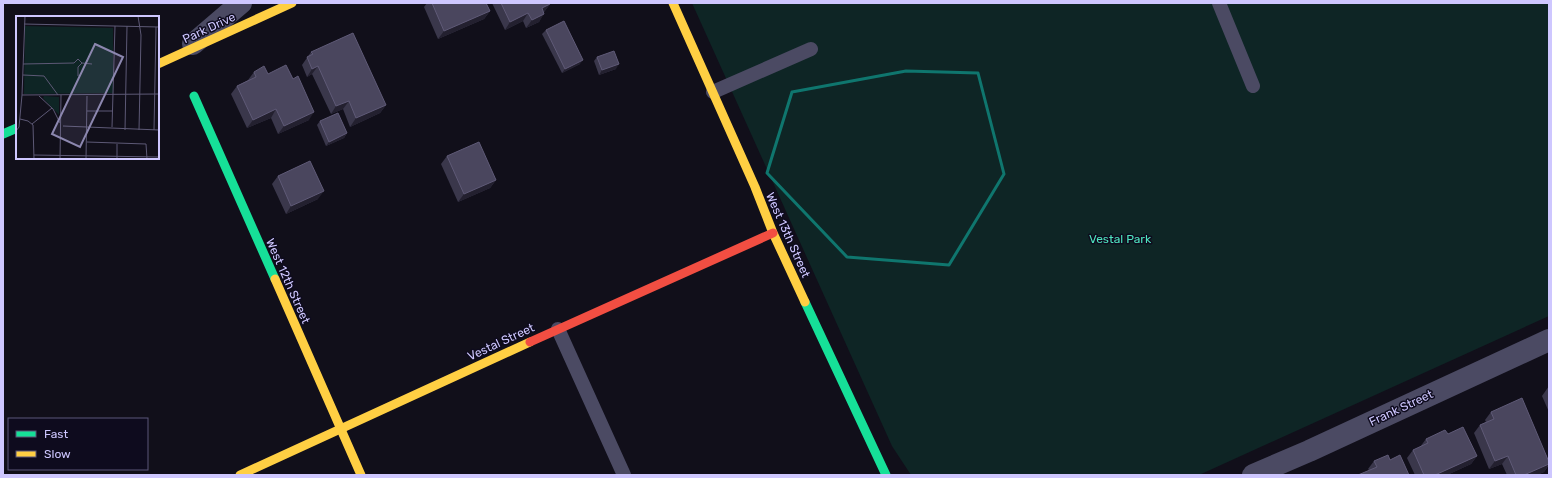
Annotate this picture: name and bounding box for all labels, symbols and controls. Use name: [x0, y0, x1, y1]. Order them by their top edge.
street label: Park Drive: [180, 10, 238, 46]
inset map: [16, 16, 159, 159]
street label: West 13th Street: [763, 190, 813, 280]
park label: Vestal Park: [1089, 232, 1152, 246]
street label: West 12th Street: [263, 236, 313, 326]
street label: Vestal Street: [465, 320, 537, 364]
street label: Frank Street: [1367, 387, 1435, 429]
legend: [8, 418, 148, 470]
text: Fast: [44, 427, 68, 441]
text: Slow: [44, 447, 71, 461]

